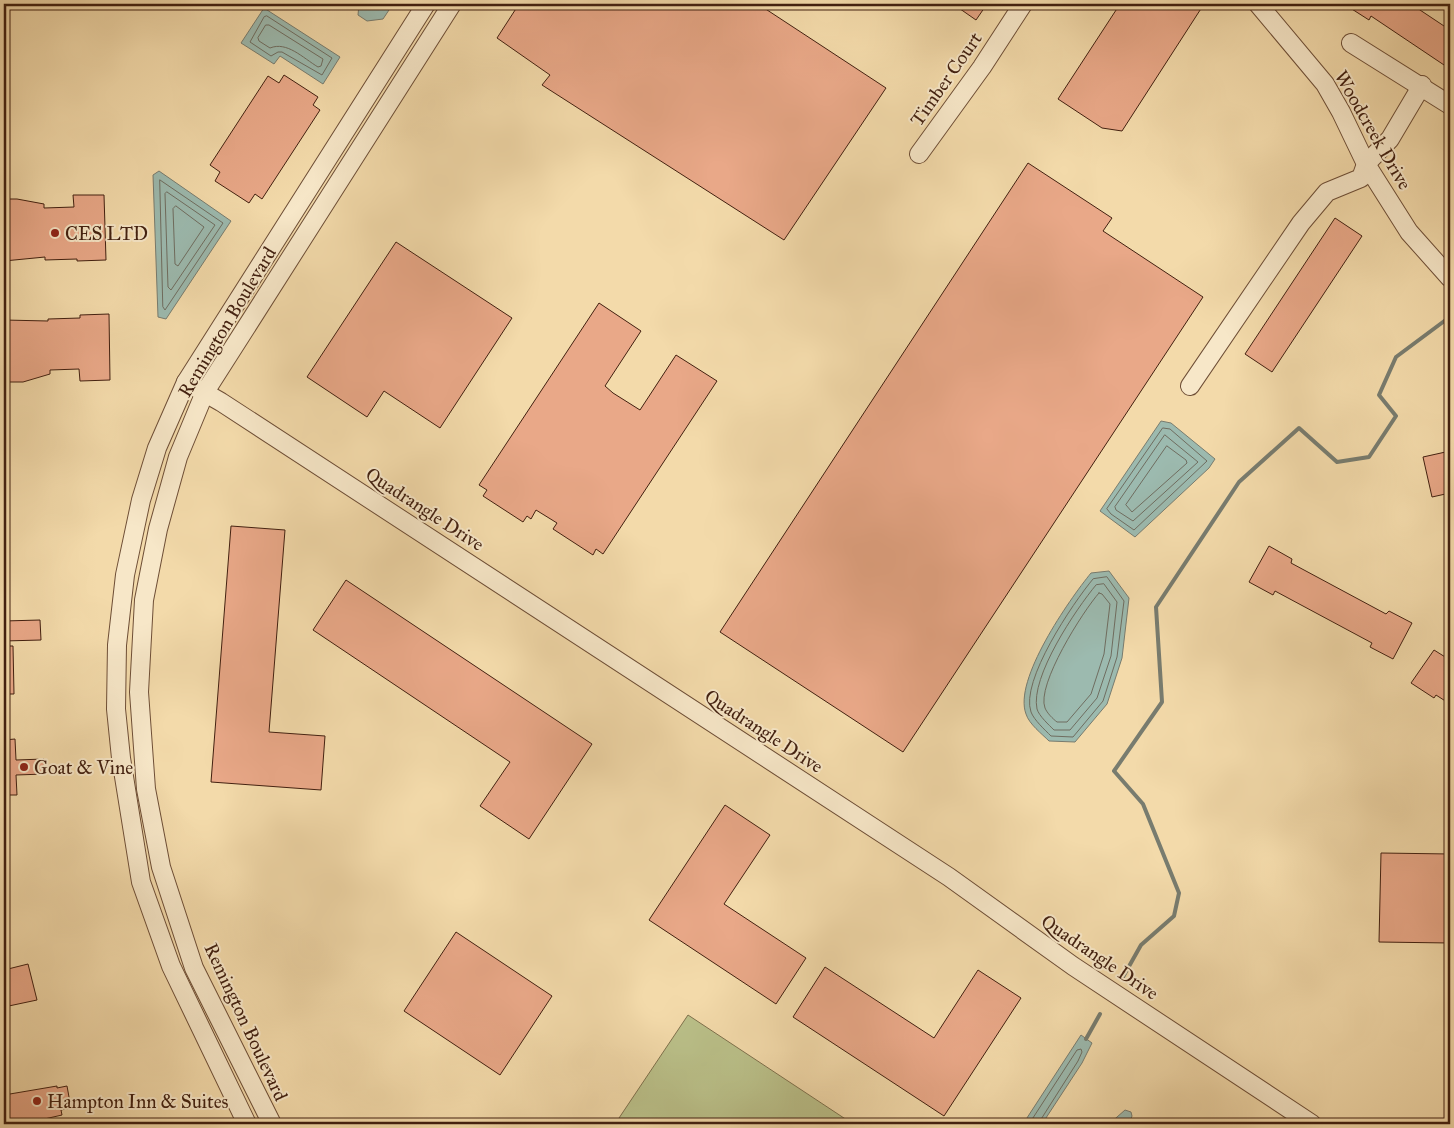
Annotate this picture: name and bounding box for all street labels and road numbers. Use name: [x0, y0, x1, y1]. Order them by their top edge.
street label: Timber Court: [905, 27, 987, 130]
street label: Woodcreek Drive: [1330, 66, 1416, 194]
street label: Remington Boulevard: [173, 242, 282, 402]
street label: Quadrangle Drive: [361, 462, 489, 557]
street label: Quadrangle Drive: [700, 684, 828, 779]
street label: Quadrangle Drive: [1036, 909, 1163, 1006]
street label: Remington Boulevard: [198, 940, 293, 1105]

